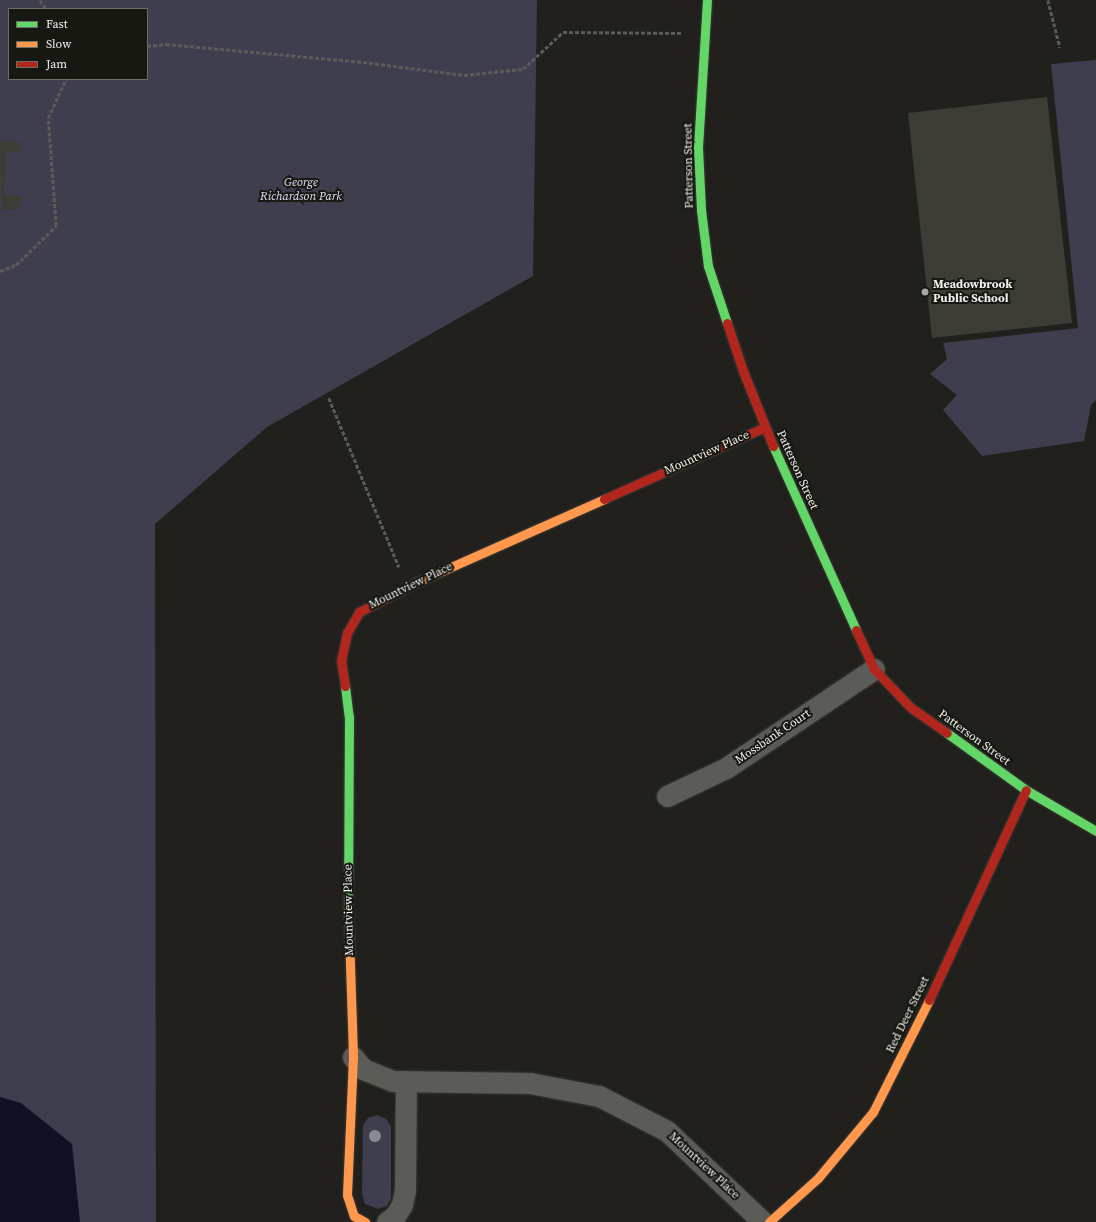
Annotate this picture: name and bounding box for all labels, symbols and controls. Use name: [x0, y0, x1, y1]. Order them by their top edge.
legend: [8, 8, 148, 80]
text: Fast: [46, 16, 68, 32]
text: Slow: [46, 36, 71, 52]
text: Jam: [46, 56, 67, 72]
street label: Patterson Street: [681, 123, 697, 209]
park label: George Richardson Park: [260, 176, 342, 204]
place label: Meadowbrook Public School: [933, 278, 1013, 306]
marker: Meadowbrook Public School: [920, 287, 930, 297]
street label: Mountview Place: [662, 428, 752, 478]
street label: Patterson Street: [773, 428, 821, 512]
street label: Mountview Place: [367, 559, 455, 613]
street label: Mossbank Court: [733, 707, 813, 767]
street label: Patterson Street: [935, 707, 1013, 769]
street label: Mountview Place: [341, 864, 357, 956]
street label: Red Deer Street: [883, 975, 933, 1055]
street label: Mountview Place: [666, 1130, 742, 1202]

